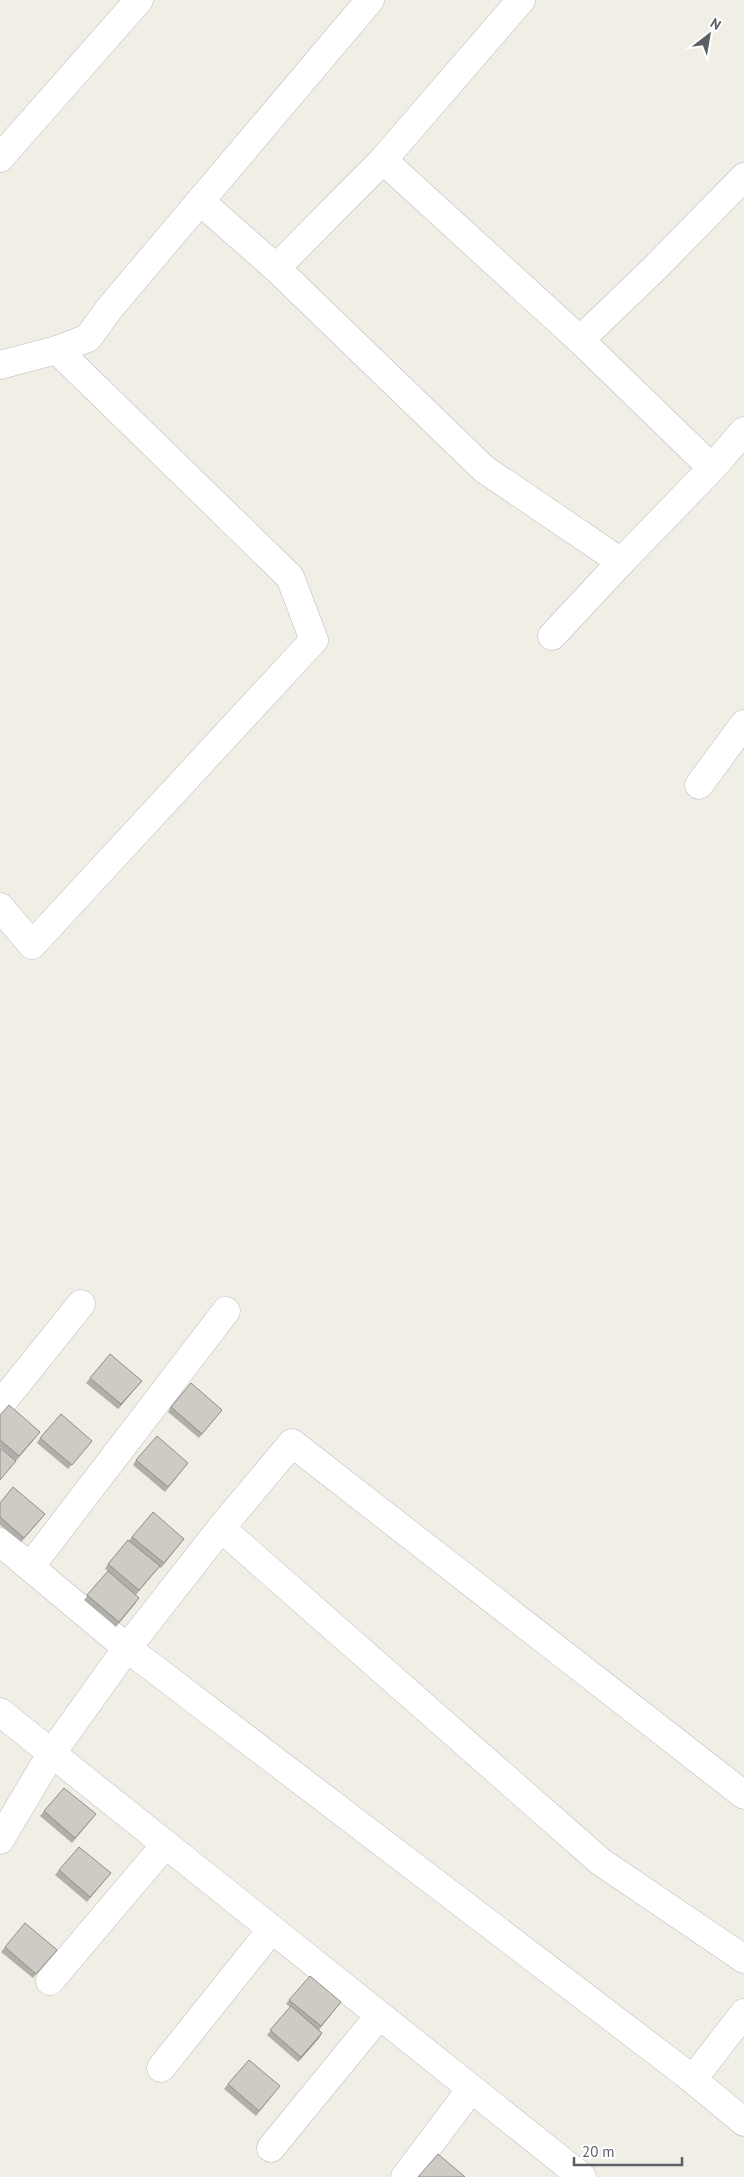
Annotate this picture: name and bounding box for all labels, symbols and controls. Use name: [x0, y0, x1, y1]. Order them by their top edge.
north arrow: [684, 10, 734, 60]
text: N: [707, 14, 724, 34]
scale bar: [574, 2134, 682, 2166]
text: 20 m: [582, 2142, 615, 2161]

